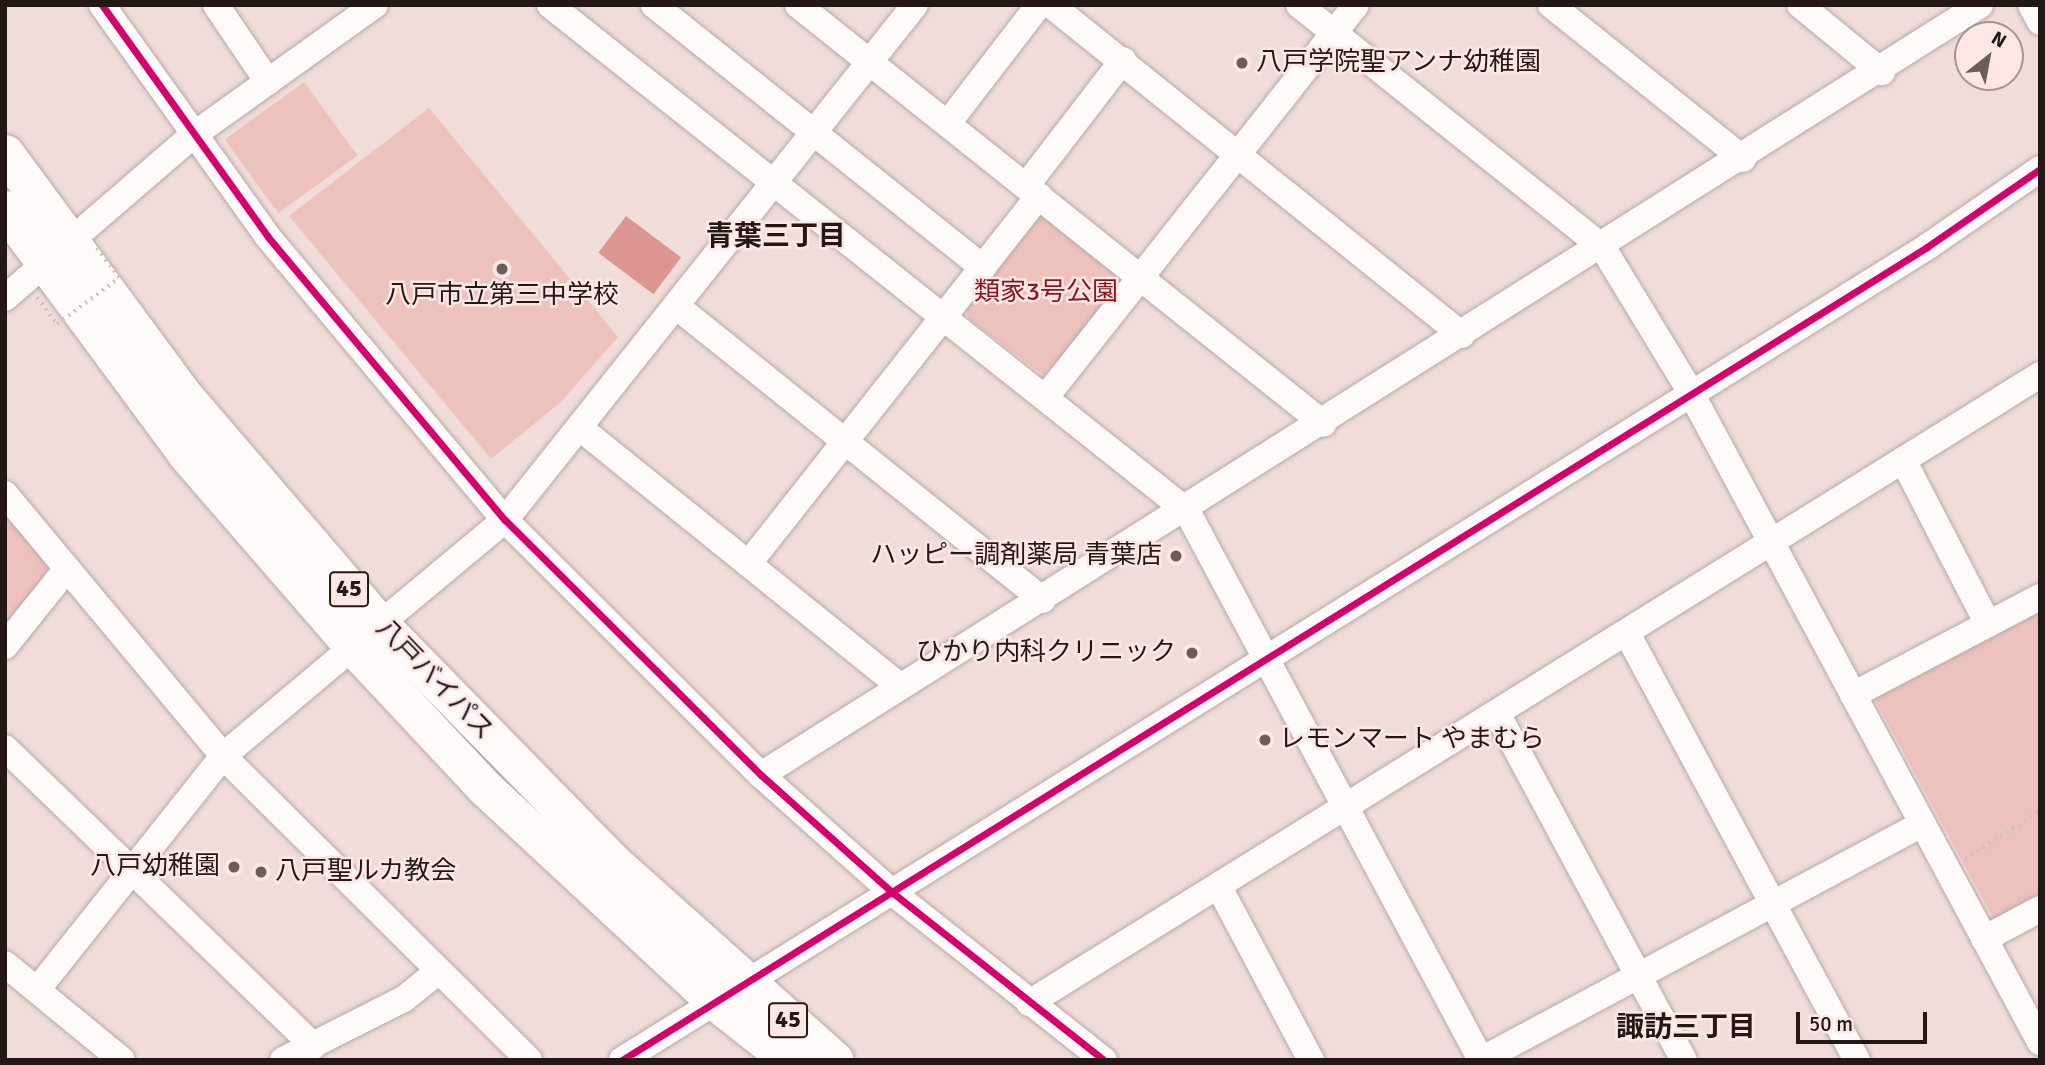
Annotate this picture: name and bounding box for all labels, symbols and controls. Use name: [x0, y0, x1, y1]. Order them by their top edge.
north arrow: [1954, 21, 2024, 91]
text: N: [1987, 26, 2011, 53]
place label: 八戸学院聖アンナ幼稚園: [1256, 47, 1542, 79]
marker: 八戸学院聖アンナ幼稚園: [1234, 55, 1250, 71]
district label: 青葉三丁目: [706, 219, 846, 253]
marker: 八戸市立第三中学校: [494, 261, 510, 277]
park label: 類家3号公園: [974, 277, 1118, 309]
place label: 八戸市立第三中学校: [385, 280, 619, 312]
place label: ハッピー調剤薬局 青葉店: [870, 540, 1162, 572]
marker: ハッピー調剤薬局 青葉店: [1168, 548, 1184, 564]
road number: 45: [328, 568, 370, 610]
street label: 八戸バイパス: [369, 613, 499, 747]
place label: ひかり内科クリニック: [916, 637, 1176, 669]
marker: ひかり内科クリニック: [1182, 643, 1202, 663]
place label: レモンマート やまむら: [1279, 724, 1545, 756]
marker: レモンマート やまむら: [1257, 732, 1273, 748]
place label: 八戸幼稚園: [90, 851, 220, 883]
place label: 八戸聖ルカ教会: [275, 856, 457, 888]
marker: 八戸幼稚園: [226, 859, 242, 875]
marker: 八戸聖ルカ教会: [253, 864, 269, 880]
scale bar: [1800, 998, 1931, 1042]
road number: 45: [767, 1000, 809, 1040]
district label: 諏訪三丁目: [1616, 1010, 1756, 1044]
text: 50 m: [1809, 1011, 1853, 1037]

